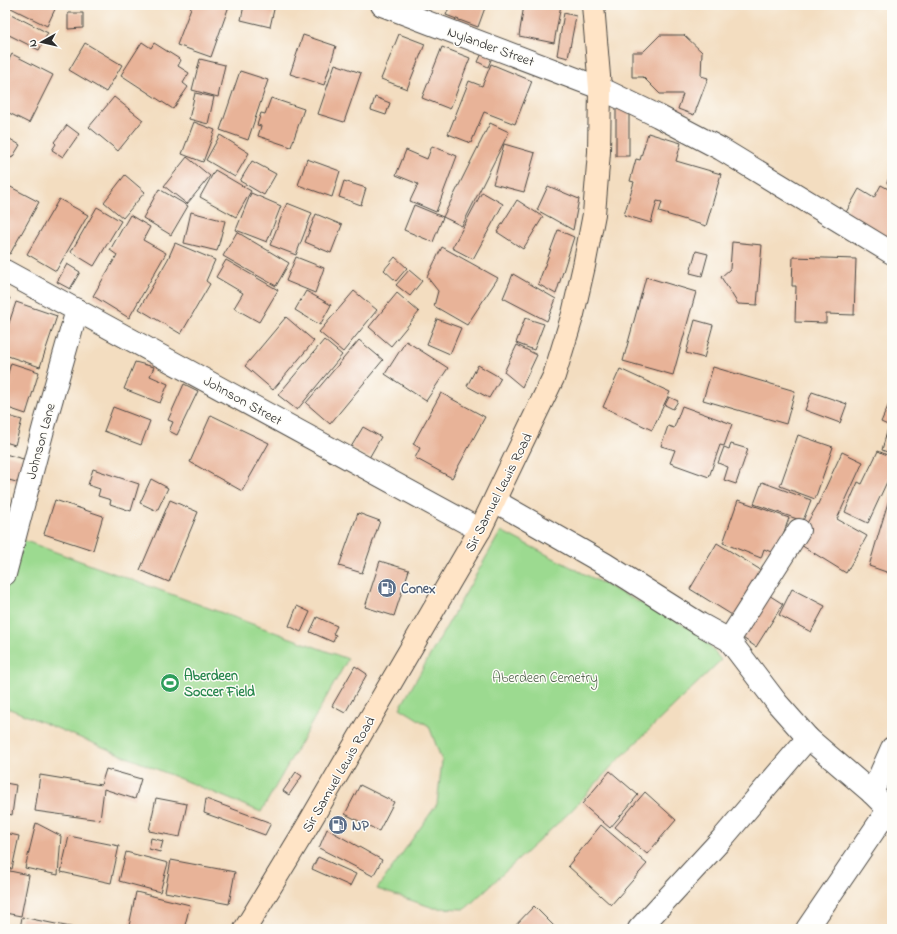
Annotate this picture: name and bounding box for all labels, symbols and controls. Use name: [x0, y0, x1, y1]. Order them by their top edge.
north arrow: [22, 22, 62, 62]
street label: Nylander Street: [444, 22, 537, 74]
text: N: [25, 38, 42, 48]
street label: Johnson Street: [199, 371, 286, 432]
street label: Johnson Lane: [21, 400, 62, 482]
street label: Sir Samuel Lewis Road: [460, 429, 539, 556]
fuel station icon: Conex: [376, 577, 398, 599]
place label: Conex: [401, 579, 436, 600]
place label: Aberdeen Soccer Field: [184, 666, 255, 703]
park label: Aberdeen Cemetry: [492, 668, 598, 690]
sports icon: Aberdeen Soccer Field: [159, 672, 181, 694]
street label: Sir Samuel Lewis Road: [297, 713, 381, 837]
fuel station icon: NP: [327, 814, 349, 836]
place label: NP: [352, 816, 369, 837]

